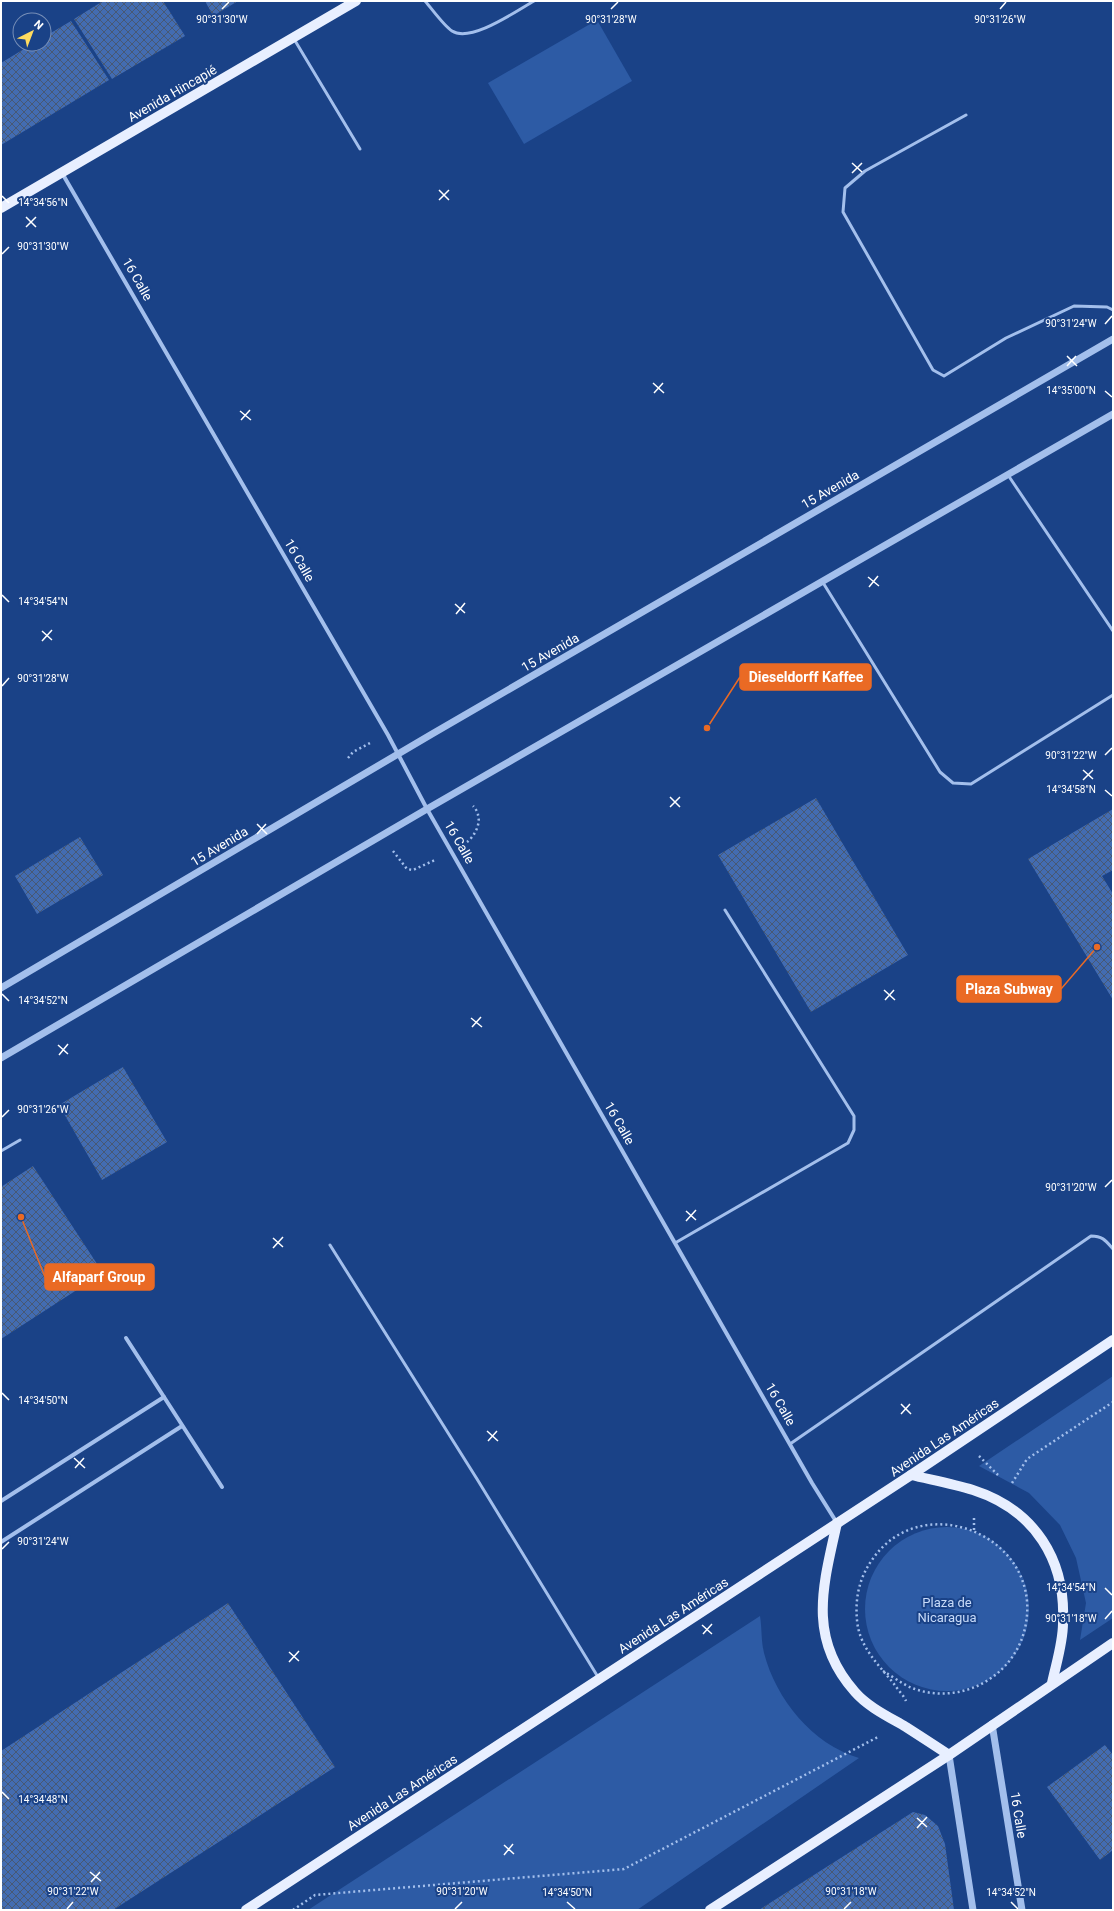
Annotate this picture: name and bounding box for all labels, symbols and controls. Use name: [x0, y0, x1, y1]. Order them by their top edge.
north arrow: [12, 12, 52, 52]
text: 90°31'30"W: [196, 14, 248, 25]
text: 90°31'28"W: [585, 14, 637, 25]
text: 90°31'26"W: [974, 14, 1026, 25]
text: N: [31, 18, 46, 33]
street label: Avenida Hincapié: [125, 62, 219, 125]
text: 14°34'56"N: [18, 197, 68, 208]
text: 90°31'30"W: [17, 241, 69, 252]
street label: 16 Calle: [119, 255, 156, 303]
text: 90°31'24"W: [1045, 318, 1097, 329]
text: 14°35'00"N: [1046, 385, 1096, 396]
street label: 15 Avenida: [799, 467, 862, 512]
street label: 16 Calle: [281, 536, 318, 584]
text: 14°34'54"N: [18, 596, 68, 607]
street label: 15 Avenida: [519, 630, 582, 675]
callout: Dieseldorff Kaffee: [740, 664, 871, 690]
text: Dieseldorff Kaffee: [749, 669, 864, 685]
text: 90°31'28"W: [17, 673, 69, 684]
text: 90°31'22"W: [1045, 750, 1097, 761]
text: 14°34'58"N: [1046, 784, 1096, 795]
street label: 16 Calle: [441, 818, 478, 866]
street label: 15 Avenida: [188, 824, 250, 869]
callout: Plaza Subway: [957, 976, 1061, 1002]
text: Plaza Subway: [965, 981, 1054, 997]
text: 14°34'52"N: [18, 995, 68, 1006]
street label: 16 Calle: [601, 1099, 638, 1147]
text: 90°31'26"W: [17, 1104, 69, 1115]
text: 90°31'20"W: [1045, 1182, 1097, 1193]
callout: Alfaparf Group: [45, 1264, 154, 1290]
text: Alfaparf Group: [53, 1269, 146, 1285]
street label: 16 Calle: [762, 1380, 799, 1428]
text: 14°34'50"N: [18, 1395, 68, 1406]
street label: Avenida Las Américas: [887, 1395, 1002, 1479]
text: 90°31'24"W: [17, 1536, 69, 1547]
street label: Avenida Las Américas: [615, 1574, 731, 1657]
text: 14°34'54"N: [1046, 1582, 1096, 1593]
park label: Plaza de Nicaragua: [917, 1595, 977, 1625]
text: 90°31'18"W: [1045, 1613, 1097, 1624]
street label: Avenida Las Américas: [344, 1751, 460, 1834]
street label: 16 Calle: [1007, 1791, 1030, 1839]
text: 14°34'48"N: [18, 1794, 68, 1805]
text: 90°31'22"W: [47, 1886, 99, 1897]
text: 90°31'20"W: [436, 1886, 488, 1897]
text: 90°31'18"W: [825, 1886, 877, 1897]
text: 14°34'50"N: [542, 1887, 592, 1898]
text: 14°34'52"N: [986, 1887, 1036, 1898]

